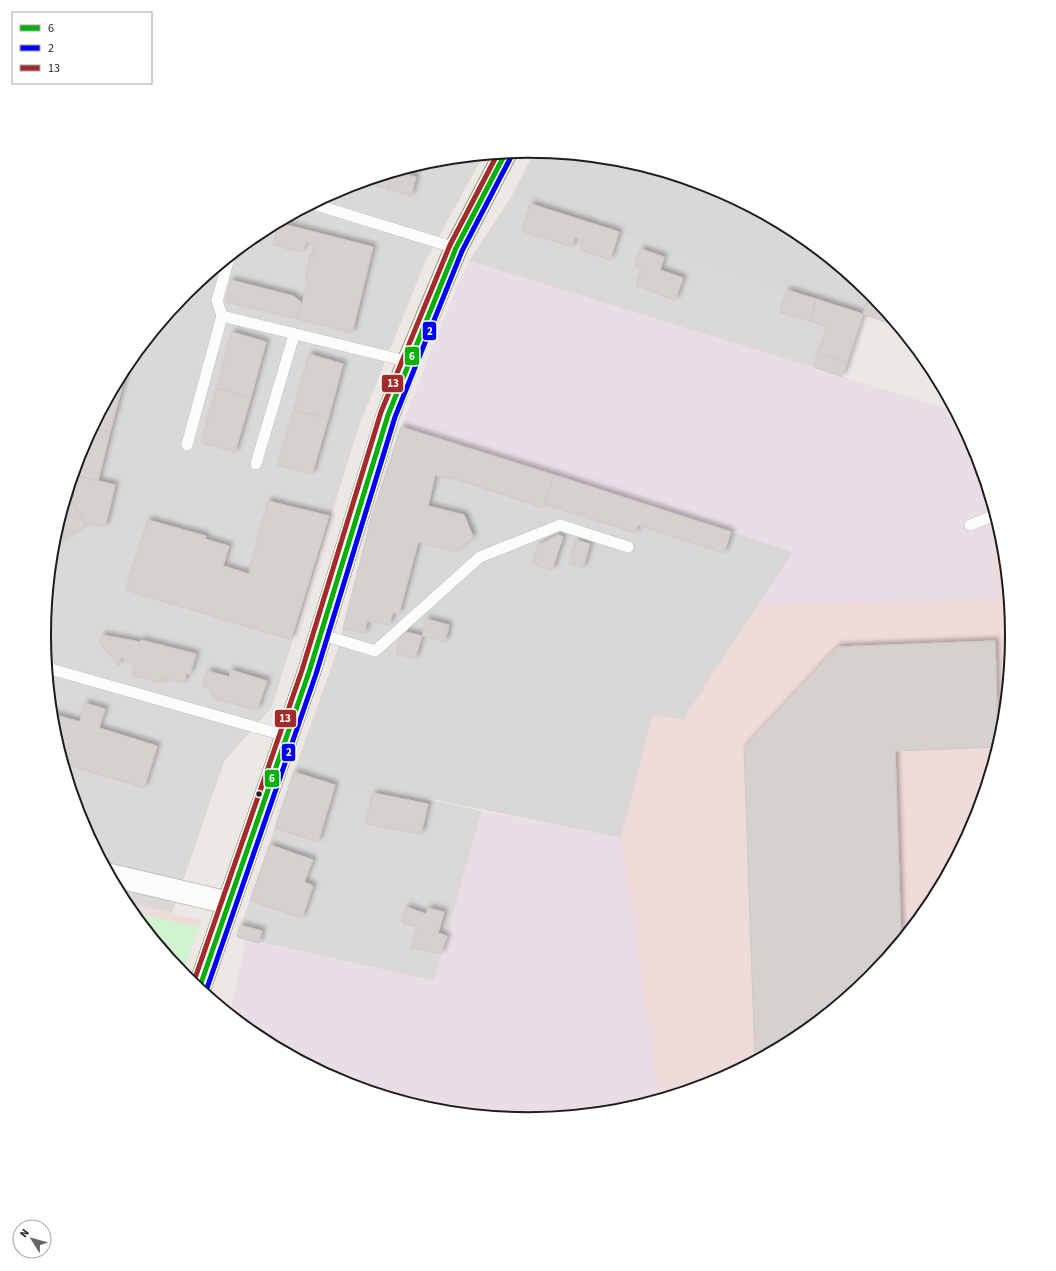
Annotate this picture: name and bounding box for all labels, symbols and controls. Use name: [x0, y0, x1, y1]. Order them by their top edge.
legend: [12, 12, 152, 84]
text: 6: [48, 20, 54, 37]
text: 2: [48, 40, 54, 57]
text: 13: [48, 60, 60, 77]
line badge: 2: [422, 321, 437, 341]
text: 2: [427, 324, 433, 339]
line badge: 6: [404, 346, 420, 366]
text: 6: [409, 349, 415, 364]
line badge: 13: [381, 374, 404, 393]
text: 13: [387, 376, 399, 391]
line badge: 13: [274, 709, 297, 728]
text: 13: [279, 711, 291, 726]
line badge: 2: [281, 743, 296, 762]
text: 2: [286, 745, 292, 760]
line badge: 6: [264, 769, 280, 788]
text: 6: [269, 771, 275, 786]
unlabelled marker: [254, 789, 264, 799]
north arrow: [12, 1219, 52, 1259]
text: N: [16, 1226, 33, 1241]

